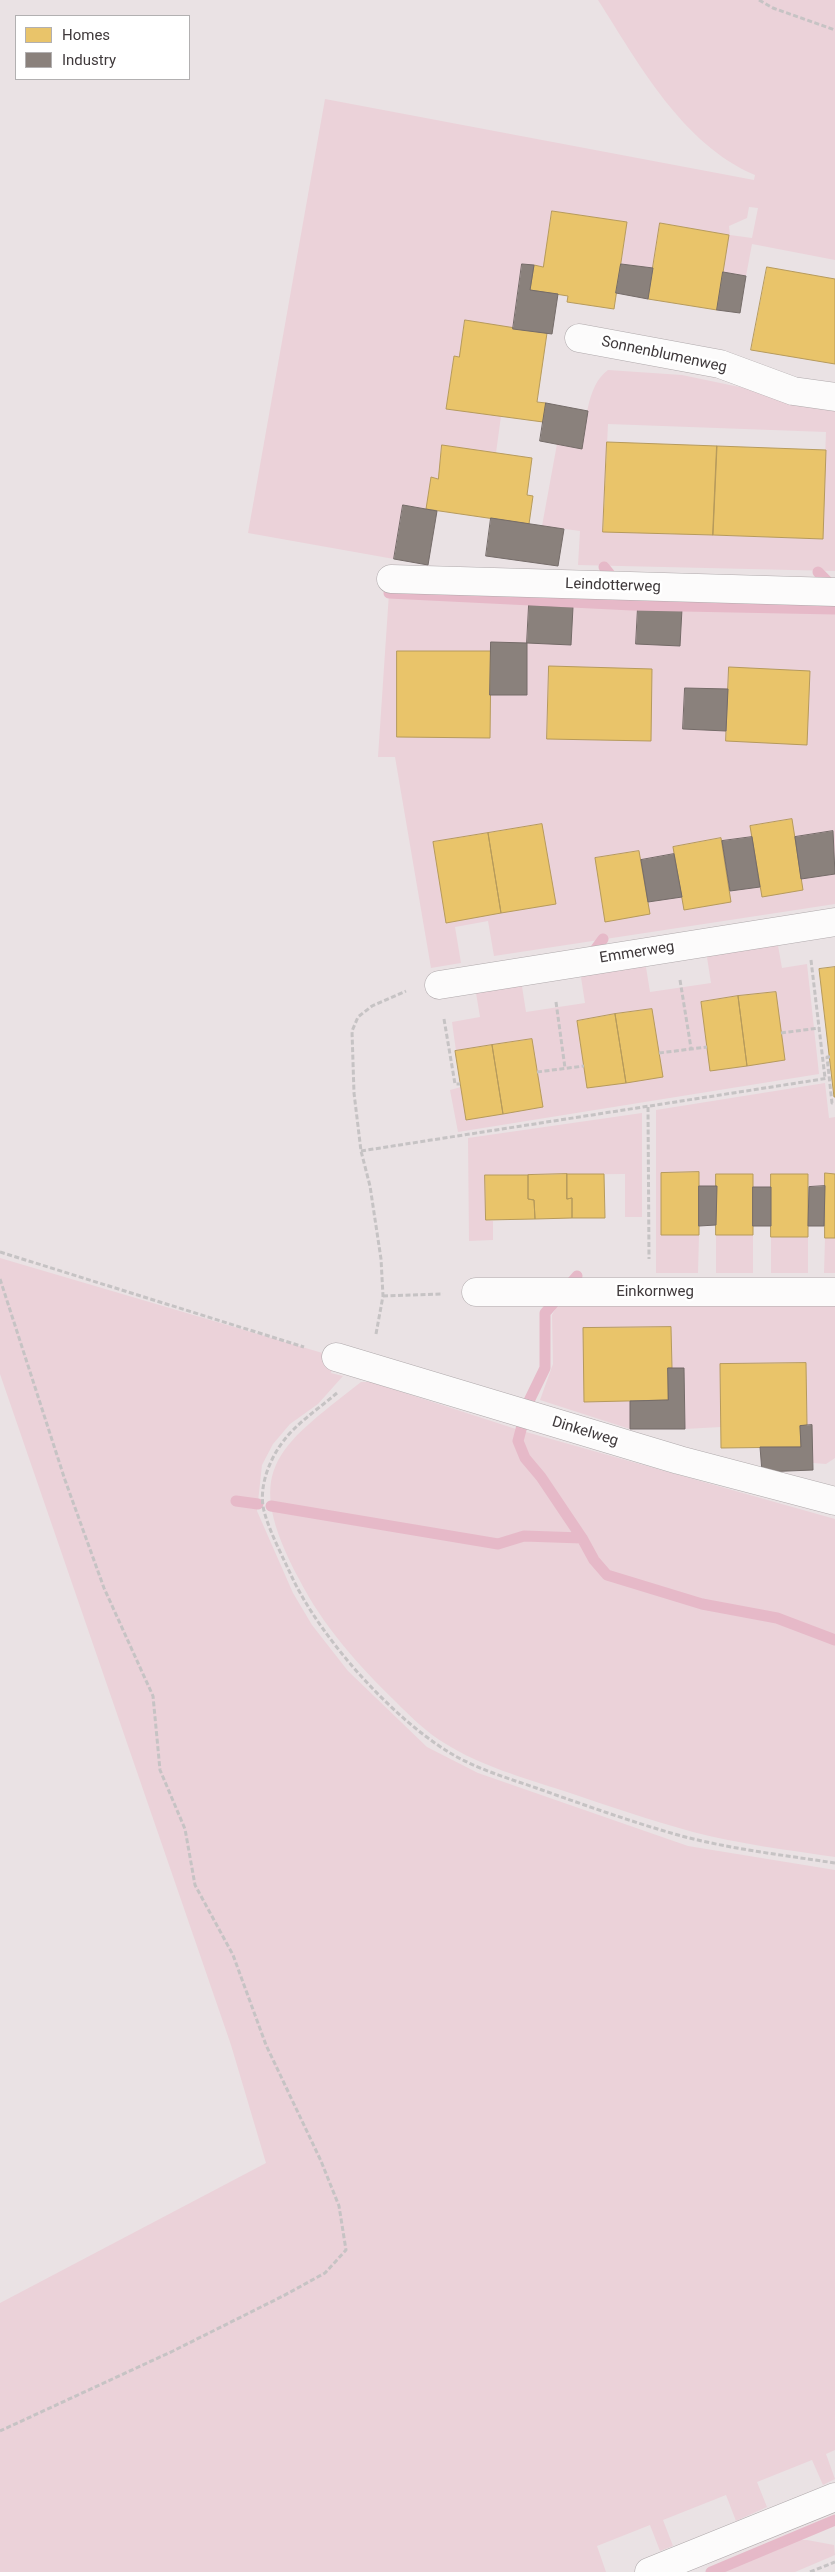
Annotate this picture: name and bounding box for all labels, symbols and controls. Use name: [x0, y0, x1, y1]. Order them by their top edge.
legend: [15, 15, 190, 80]
text: Homes: [62, 26, 110, 44]
text: Industry: [62, 51, 116, 69]
street label: Sonnenblumenweg: [600, 333, 728, 377]
street label: Leindotterweg: [565, 575, 661, 597]
street label: Emmerweg: [598, 938, 676, 968]
street label: Einkornweg: [616, 1283, 694, 1301]
street label: Dinkelweg: [550, 1413, 620, 1451]

